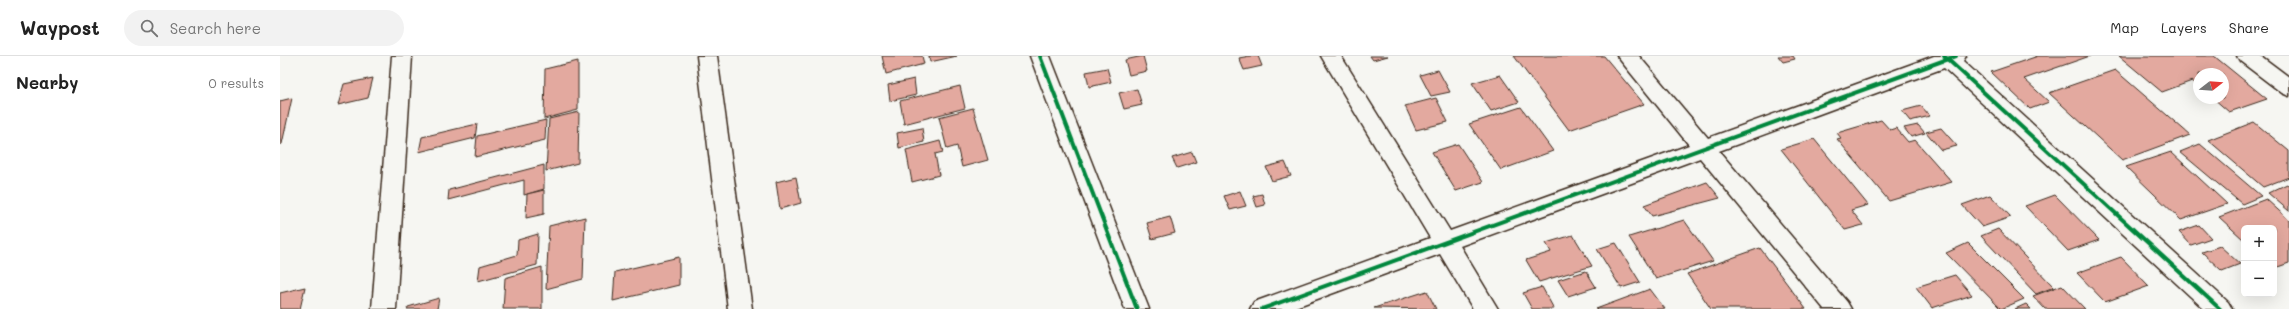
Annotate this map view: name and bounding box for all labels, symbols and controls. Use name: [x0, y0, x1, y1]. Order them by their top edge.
search box: [124, 10, 404, 46]
text: Waypost: [20, 15, 100, 40]
icon: search: [138, 17, 160, 39]
text: Search here: [170, 18, 261, 38]
text: Map: [2110, 18, 2139, 37]
text: Layers: [2161, 18, 2207, 37]
text: Share: [2229, 18, 2269, 37]
north arrow: [2193, 68, 2229, 104]
text: Nearby: [16, 71, 78, 93]
text: 0 results: [209, 74, 264, 91]
map controls: [2241, 225, 2277, 297]
button: +: [2241, 225, 2277, 261]
button: −: [2241, 261, 2277, 297]

